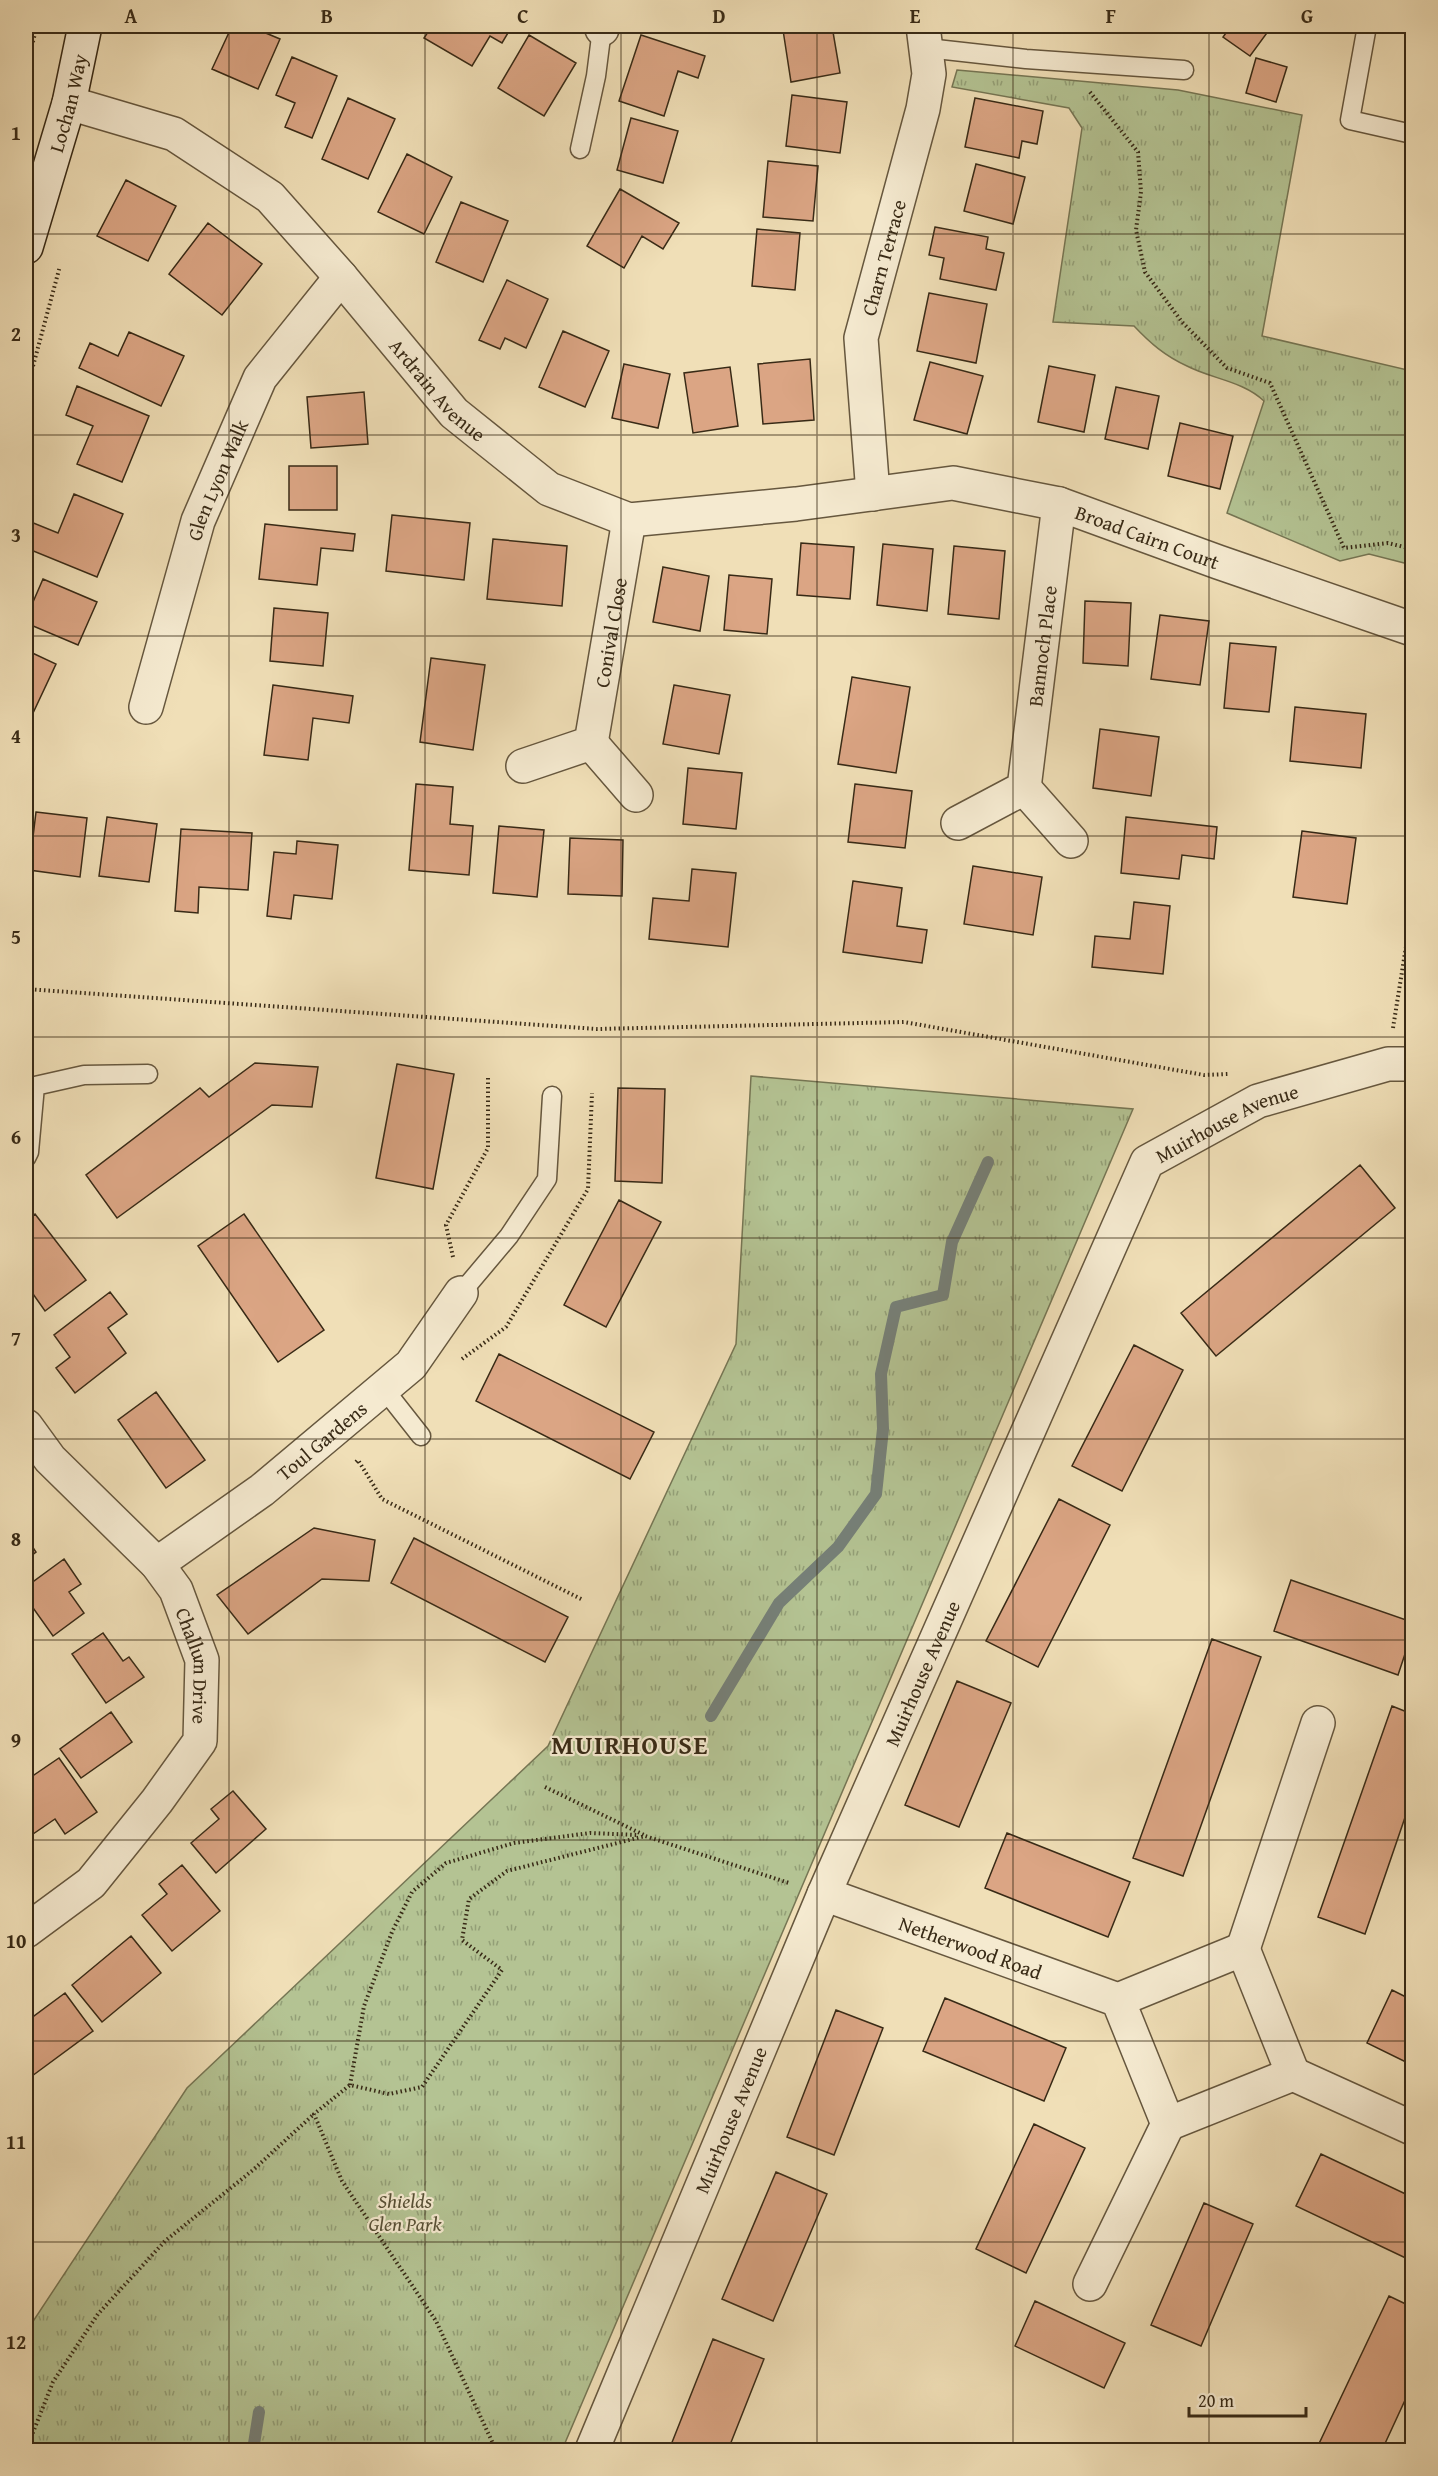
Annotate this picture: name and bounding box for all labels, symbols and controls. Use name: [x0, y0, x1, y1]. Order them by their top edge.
text: A: [125, 1, 138, 30]
text: B: [321, 1, 333, 30]
text: C: [517, 1, 529, 30]
text: D: [712, 1, 726, 30]
text: E: [910, 1, 921, 30]
text: F: [1106, 1, 1116, 30]
text: G: [1301, 1, 1313, 30]
street label: Lochan Way: [41, 51, 93, 156]
text: 1: [11, 118, 21, 147]
street label: Charn Terrace: [853, 196, 912, 319]
text: 2: [11, 319, 21, 348]
street label: Ardrain Avenue: [383, 332, 492, 448]
street label: Glen Lyon Walk: [179, 414, 255, 544]
street label: Broad Cairn Court: [1072, 497, 1223, 576]
text: 3: [11, 520, 21, 549]
street label: Conival Close: [586, 575, 633, 690]
street label: Bannoch Place: [1020, 584, 1063, 708]
text: 4: [11, 721, 21, 750]
text: 5: [11, 922, 21, 951]
street label: Muirhouse Avenue: [1150, 1076, 1301, 1169]
text: 6: [11, 1122, 21, 1151]
text: 7: [11, 1323, 21, 1352]
street label: Toul Gardens: [270, 1394, 373, 1487]
text: 8: [11, 1524, 21, 1553]
street label: Muirhouse Avenue: [877, 1596, 966, 1751]
street label: Challum Drive: [169, 1603, 217, 1724]
text: 9: [11, 1725, 21, 1754]
district label: MUIRHOUSE: [551, 1725, 709, 1764]
street label: Netherwood Road: [895, 1908, 1046, 1986]
text: 10: [6, 1926, 26, 1955]
street label: Muirhouse Avenue: [686, 2042, 773, 2197]
text: 11: [6, 2127, 26, 2156]
park label: Shields Glen Park: [368, 2186, 442, 2238]
text: 12: [6, 2327, 26, 2356]
scale bar: [1189, 2380, 1306, 2418]
text: 20 m: [1198, 2387, 1234, 2414]

